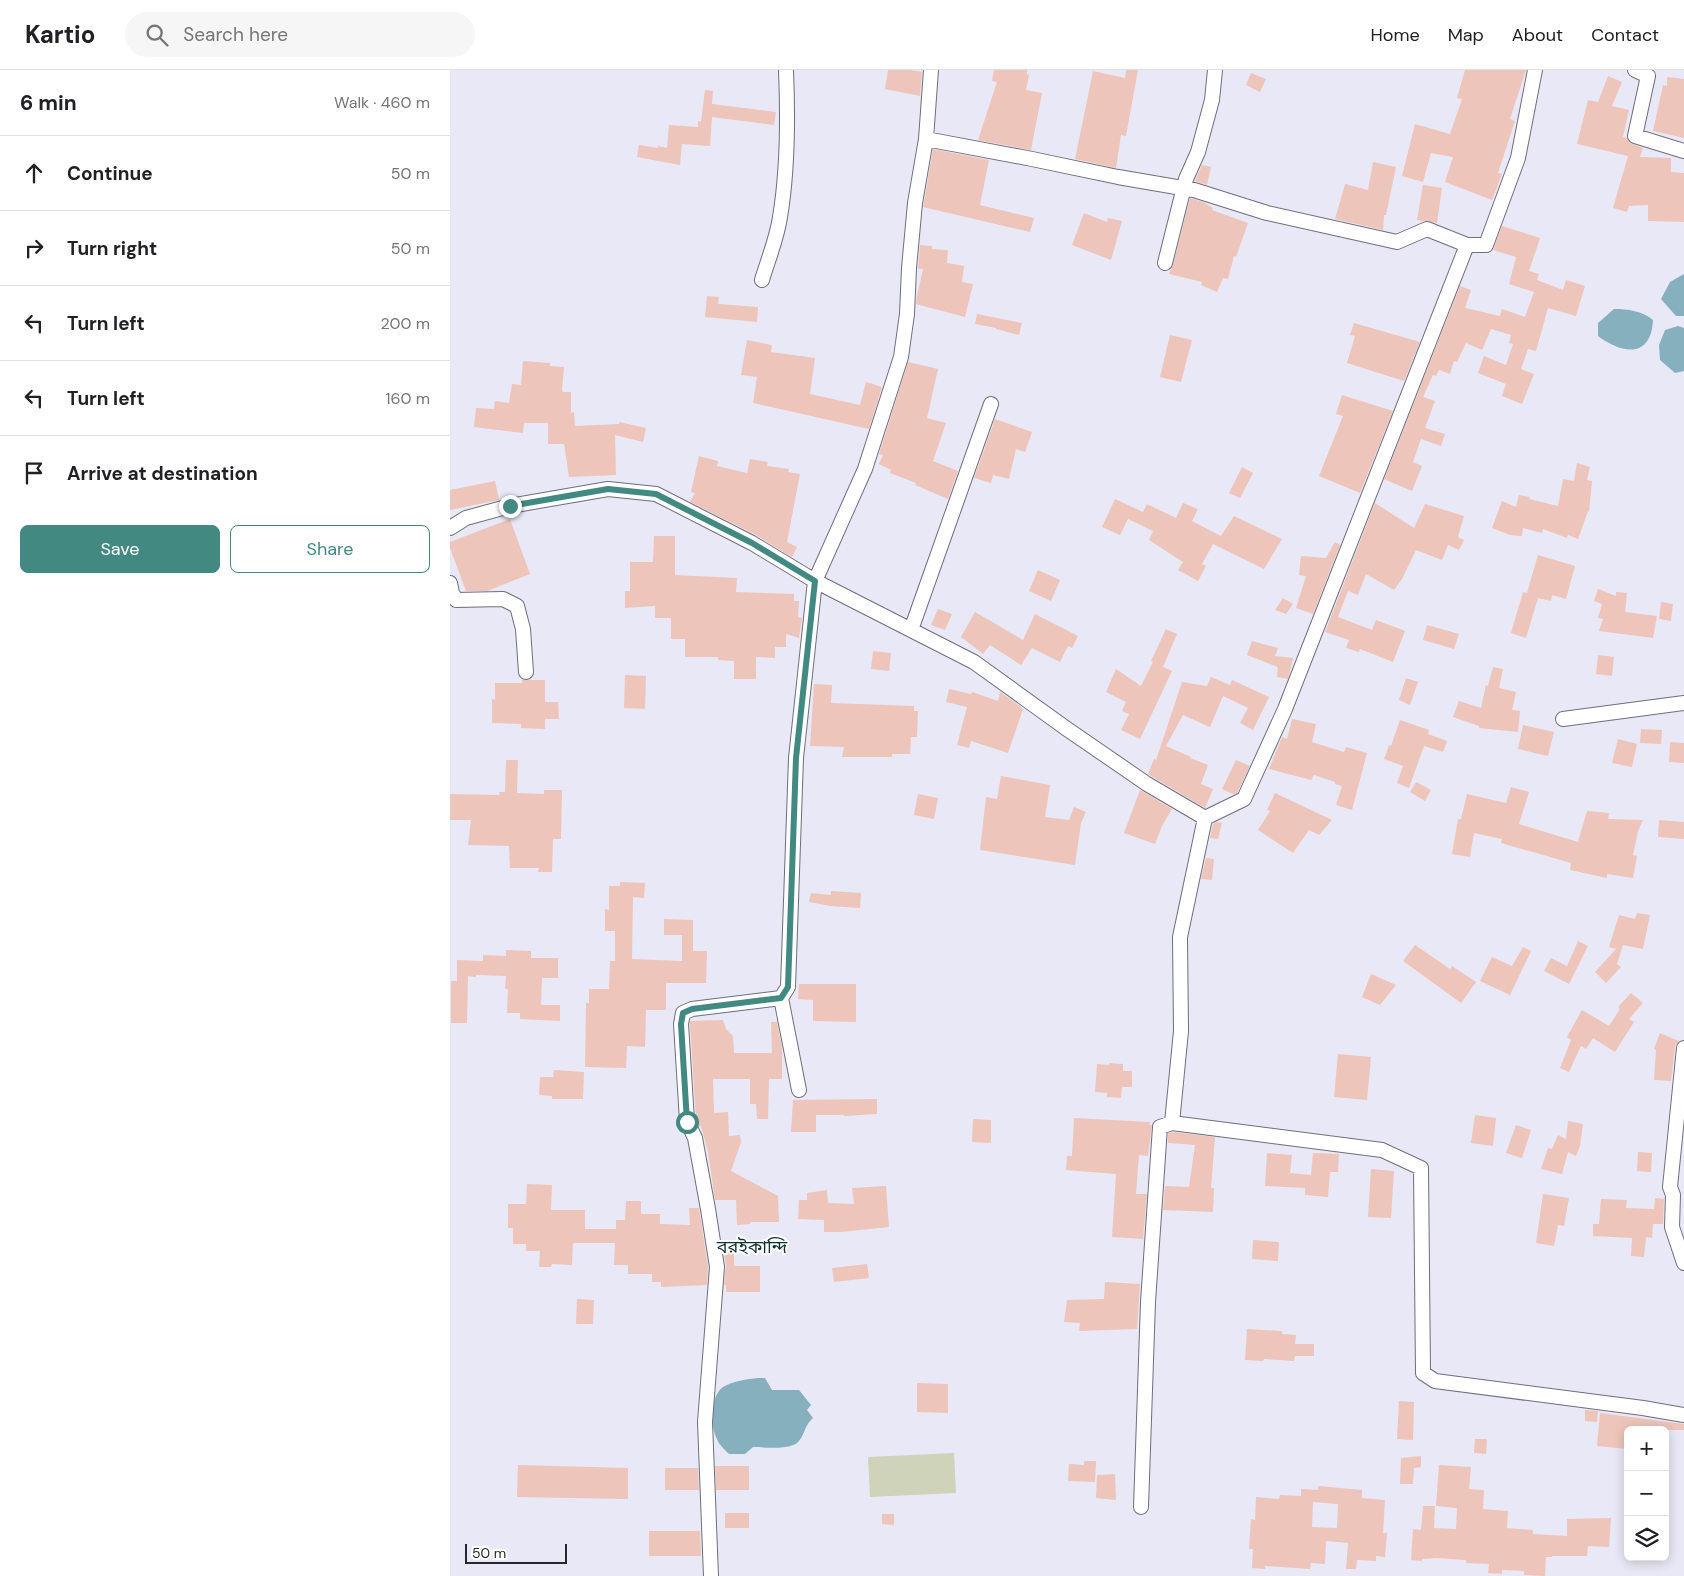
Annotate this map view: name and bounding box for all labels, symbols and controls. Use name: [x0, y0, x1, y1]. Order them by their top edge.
search box: [125, 12, 475, 57]
text: Kartio: [25, 19, 95, 50]
icon: search: [143, 21, 171, 49]
text: Search here: [183, 22, 288, 47]
text: Home: [1370, 23, 1420, 47]
text: Map: [1448, 23, 1484, 47]
text: About: [1512, 23, 1563, 47]
text: Contact: [1591, 23, 1659, 47]
text: 6 min: [20, 89, 77, 117]
text: Walk · 460 m: [334, 92, 430, 113]
icon: ahead: [20, 159, 48, 187]
text: Continue: [67, 161, 153, 186]
text: 50 m: [391, 163, 430, 184]
icon: right: [20, 234, 48, 262]
text: Turn right: [67, 236, 157, 261]
text: 50 m: [391, 238, 430, 259]
icon: left: [20, 309, 48, 337]
text: Turn left: [67, 311, 145, 336]
text: 200 m: [381, 313, 430, 334]
icon: left: [20, 384, 48, 412]
text: Turn left: [67, 386, 145, 411]
text: 160 m: [386, 388, 430, 409]
icon: arrive: [20, 459, 48, 487]
text: Arrive at destination: [67, 461, 258, 486]
route end: [499, 495, 522, 518]
button: Save: [20, 525, 220, 573]
button: Share: [230, 525, 430, 573]
route start: [676, 1111, 699, 1134]
district label: বরইকান্দি: [716, 1235, 788, 1259]
map controls: [1624, 1426, 1669, 1561]
button: +: [1624, 1426, 1669, 1471]
button: −: [1624, 1471, 1669, 1516]
button: layers: [1624, 1516, 1669, 1561]
scale bar: [465, 1541, 568, 1564]
text: 50 m: [472, 1544, 506, 1562]

